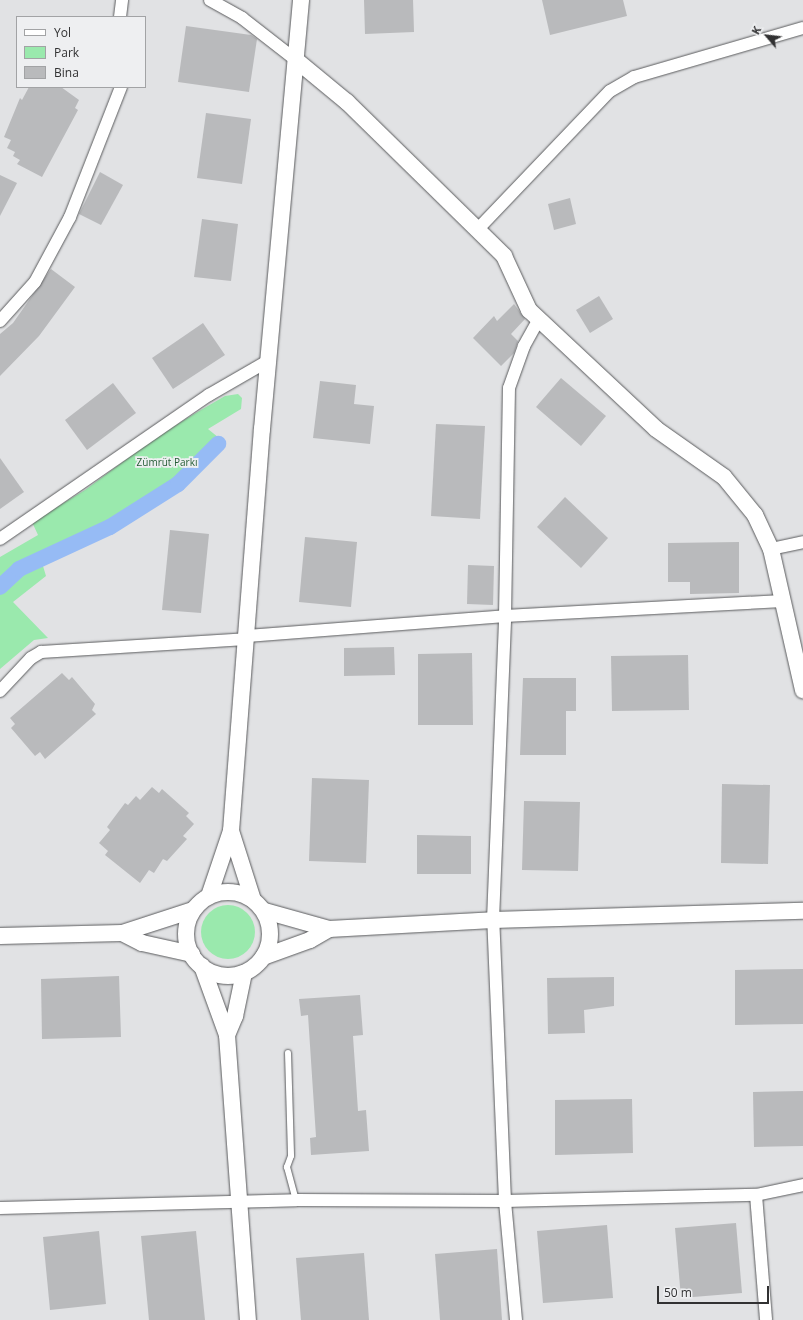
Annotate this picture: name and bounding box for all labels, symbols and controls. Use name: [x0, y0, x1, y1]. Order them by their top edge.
legend: [16, 16, 146, 88]
north arrow: [747, 16, 787, 56]
text: K: [748, 23, 764, 37]
text: Yol: [54, 24, 71, 41]
text: Park: [54, 44, 79, 61]
text: Bina: [54, 64, 79, 81]
park label: Zümrüt Parkı: [137, 457, 197, 469]
scale bar: [659, 1278, 771, 1304]
text: 50 m: [664, 1284, 692, 1301]

